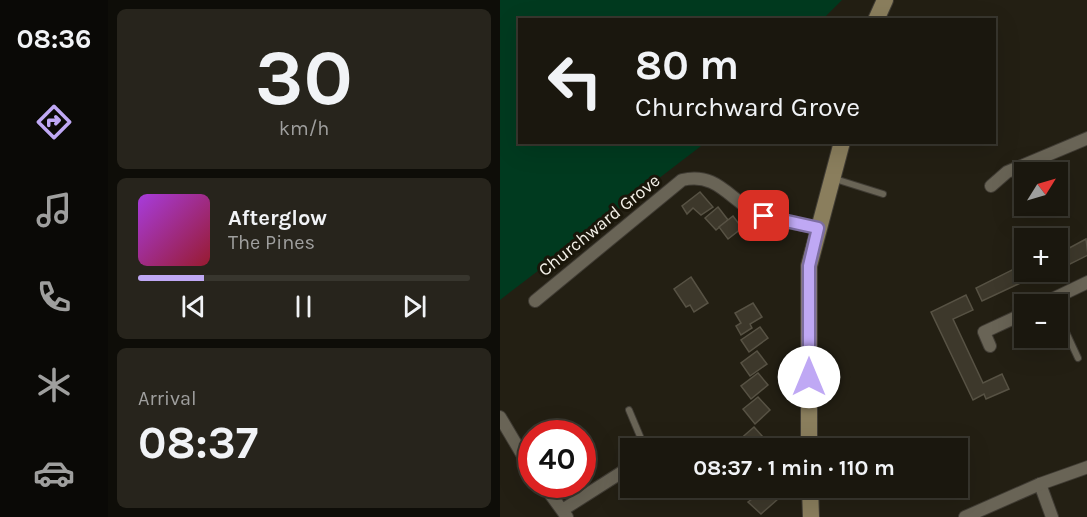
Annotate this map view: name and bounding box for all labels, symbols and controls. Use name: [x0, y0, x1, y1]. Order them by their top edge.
text: 08:36: [17, 23, 92, 55]
text: 30: [255, 32, 353, 124]
text: 80 m: [635, 40, 739, 90]
icon: left: [536, 42, 614, 120]
text: Churchward Grove: [635, 91, 860, 123]
icon: directions: [33, 101, 75, 143]
text: km/h: [279, 117, 329, 140]
north arrow: [1014, 162, 1068, 216]
map controls: [1014, 162, 1068, 348]
street label: Churchward Grove: [534, 169, 664, 281]
icon: music: [33, 189, 75, 231]
pin: [738, 190, 789, 241]
icon: arrive: [747, 199, 780, 232]
text: Afterglow: [228, 205, 327, 231]
button: +: [1014, 228, 1068, 282]
text: The Pines: [228, 231, 315, 254]
icon: phone: [33, 276, 75, 318]
icon: previous: [177, 290, 210, 323]
icon: pause: [287, 290, 320, 323]
icon: next: [398, 290, 431, 323]
button: −: [1014, 294, 1068, 348]
position arrow: [777, 345, 841, 409]
icon: climate: [33, 364, 75, 406]
text: Arrival: [138, 387, 197, 410]
text: 08:37: [138, 417, 258, 469]
speed limit sign: 40: [518, 420, 596, 498]
icon: car: [33, 452, 75, 494]
text: 08:37 · 1 min · 110 m: [693, 455, 895, 481]

